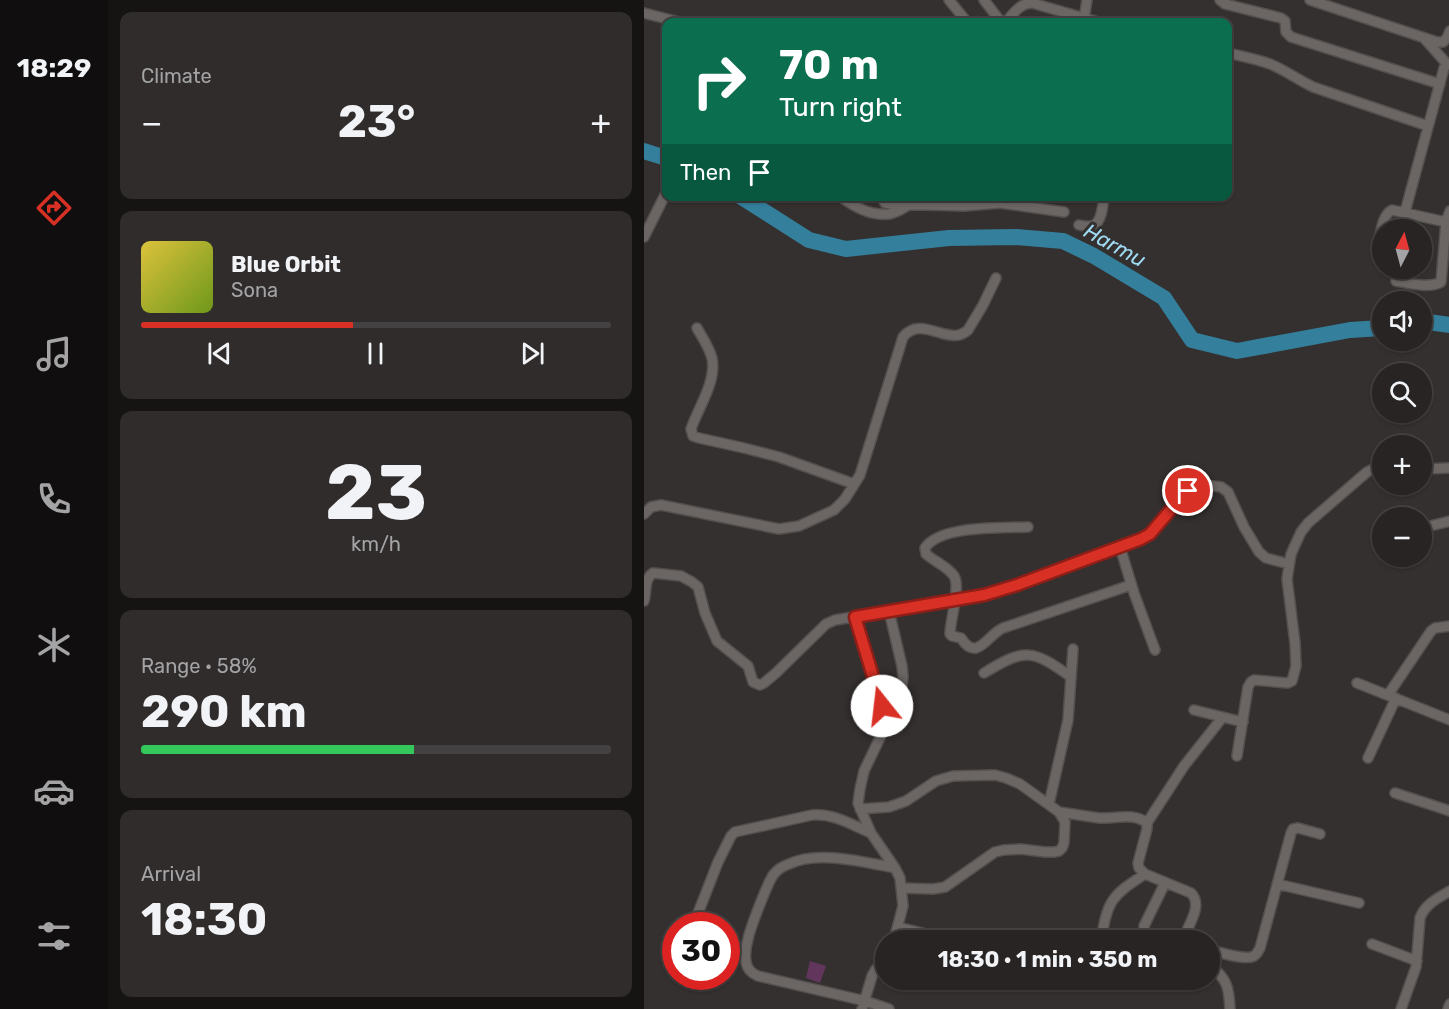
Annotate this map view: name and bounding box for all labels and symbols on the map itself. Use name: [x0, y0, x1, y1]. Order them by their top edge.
water label: Harmu: [1080, 218, 1151, 272]
north arrow: [1372, 219, 1432, 279]
pin: [1162, 465, 1213, 516]
position arrow: [850, 674, 914, 738]
speed limit sign: 30: [662, 912, 740, 990]

